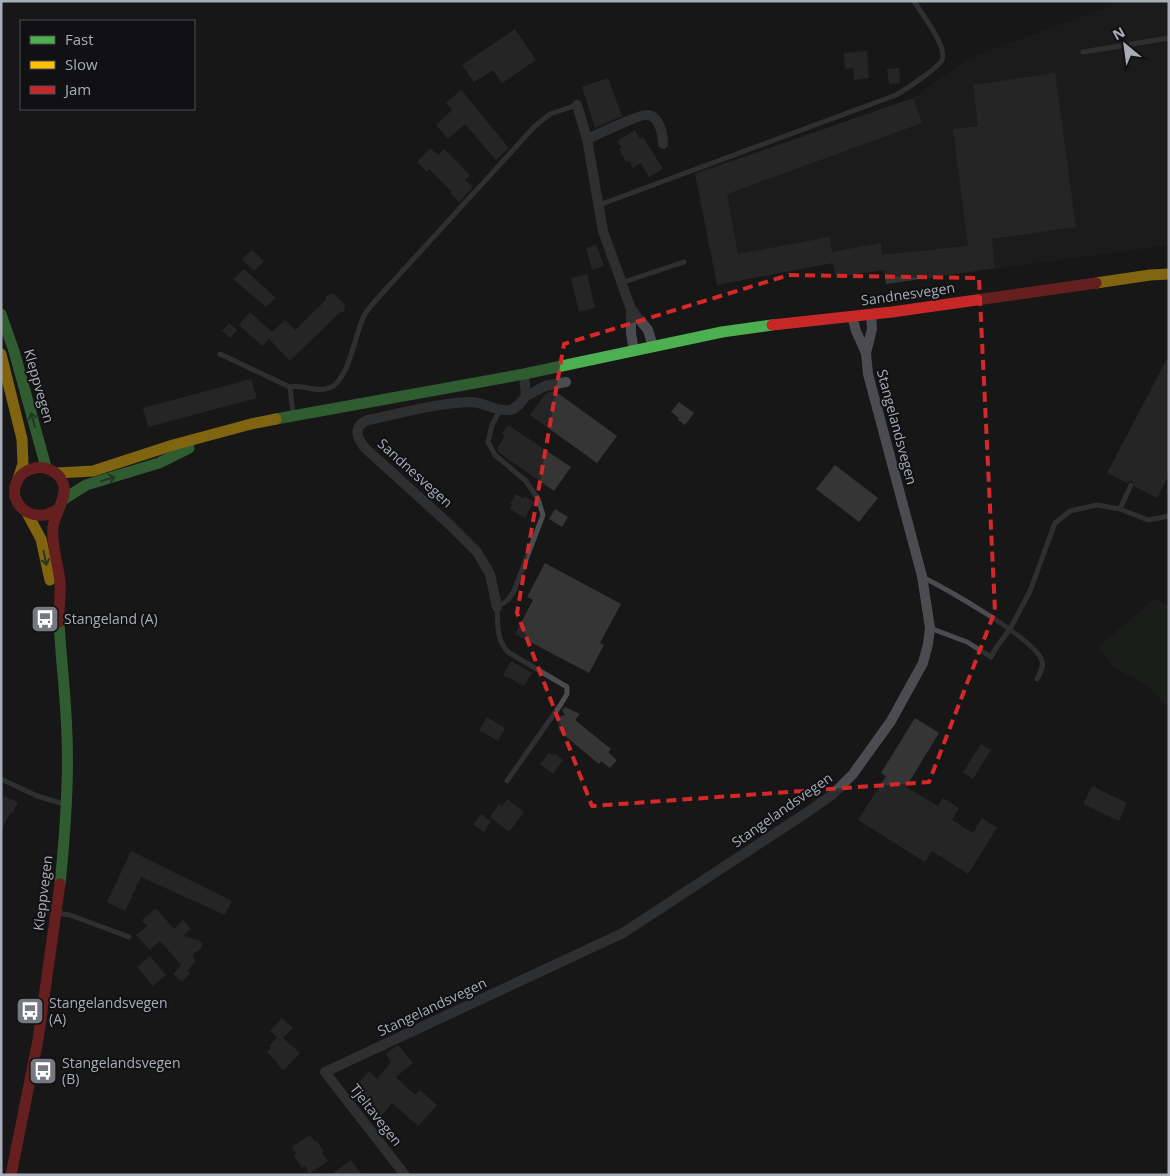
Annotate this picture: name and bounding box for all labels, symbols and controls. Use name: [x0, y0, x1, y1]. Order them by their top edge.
legend: [20, 20, 195, 110]
north arrow: [1100, 20, 1150, 70]
text: N: [1109, 22, 1128, 44]
text: Fast: [65, 29, 94, 49]
text: Slow: [65, 54, 98, 74]
text: Jam: [63, 79, 91, 99]
street label: Sandnesvegen: [860, 278, 956, 309]
street label: Kleppvegen: [20, 347, 59, 425]
street label: Stangelandsvegen: [873, 367, 922, 487]
one-way arrow: [28, 413, 37, 429]
street label: Sandnesvegen: [374, 434, 457, 511]
one-way arrow: [99, 473, 115, 483]
one-way arrow: [41, 549, 50, 565]
bus stop icon: Stangeland (A): [30, 604, 60, 634]
place label: Stangeland (A): [64, 609, 158, 628]
street label: Stangelandsvegen: [728, 768, 836, 851]
street label: Kleppvegen: [28, 854, 57, 932]
street label: Stangelandsvegen: [374, 973, 490, 1040]
place label: Stangelandsvegen (A): [49, 993, 168, 1028]
bus stop icon: Stangelandsvegen (A): [15, 996, 45, 1026]
place label: Stangelandsvegen (B): [62, 1053, 181, 1088]
bus stop icon: Stangelandsvegen (B): [28, 1056, 58, 1086]
street label: Tjeltavegen: [346, 1080, 407, 1150]

